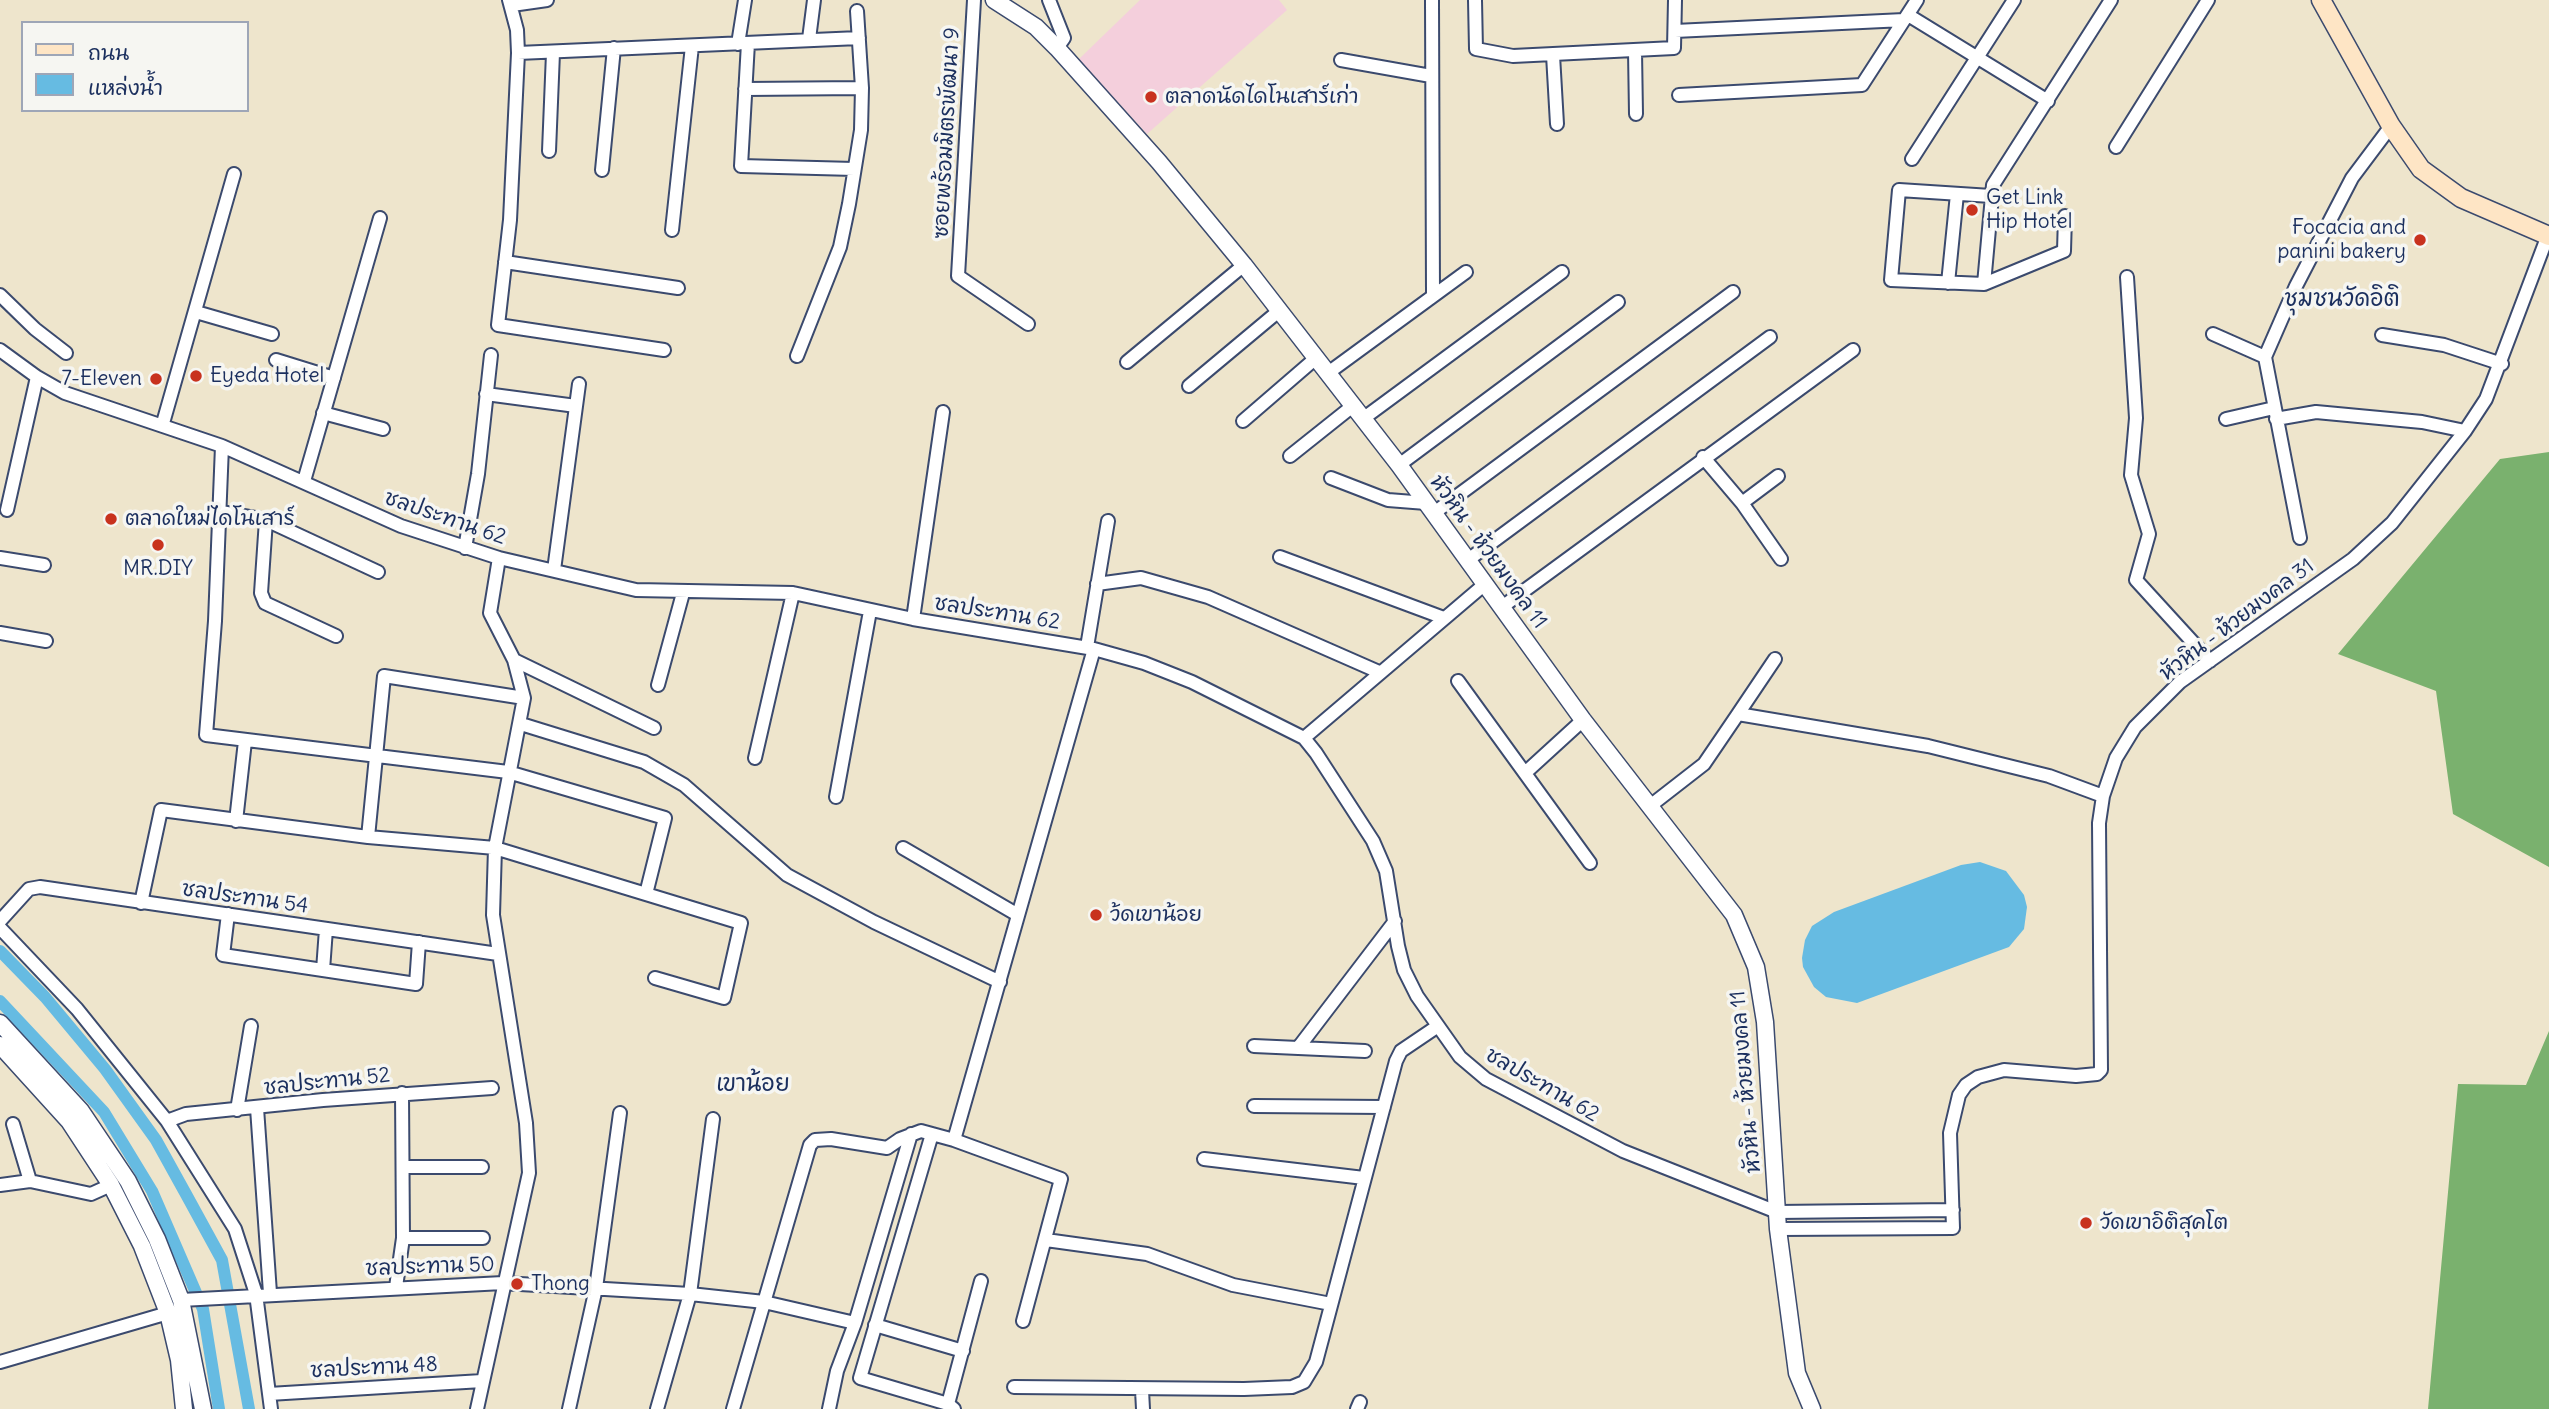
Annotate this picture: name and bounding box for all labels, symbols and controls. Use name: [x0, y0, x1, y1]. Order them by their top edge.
legend: [21, 21, 248, 112]
street label: ซอยพร้อมมิตรพัฒนา 9: [929, 27, 965, 239]
text: ถนน: [88, 39, 129, 66]
text: แหล่งน้ำ: [88, 74, 163, 101]
place label: ตลาดนัดไดโนเสาร์เก่า: [1165, 84, 1358, 110]
marker: ตลาดนัดไดโนเสาร์เก่า: [1143, 89, 1159, 105]
place label: Get Link Hip Hotel: [1986, 185, 2072, 235]
marker: Get Link Hip Hotel: [1964, 202, 1980, 218]
place label: Focacia and panini bakery: [2277, 215, 2406, 265]
marker: Focacia and panini bakery: [2412, 232, 2428, 248]
district label: ชุมชนวัดอิติ: [2284, 285, 2400, 313]
place label: Eyeda Hotel: [210, 363, 324, 389]
place label: 7-Eleven: [61, 366, 142, 392]
marker: Eyeda Hotel: [188, 368, 204, 384]
marker: 7-Eleven: [148, 371, 164, 387]
street label: หัวหิน - ห้วยมงคล 11: [1424, 470, 1552, 634]
street label: ชลประทาน 62: [381, 485, 509, 551]
place label: ตลาดใหม่ไดโนเสาร์: [125, 506, 294, 532]
marker: ตลาดใหม่ไดโนเสาร์: [103, 511, 119, 527]
marker: MR.DIY: [150, 537, 166, 553]
street label: หัวหิน - ห้วยมงคล 31: [2155, 554, 2319, 686]
place label: MR.DIY: [123, 556, 193, 582]
street label: ชลประทาน 62: [932, 591, 1062, 635]
street label: ชลประทาน 54: [180, 877, 310, 919]
place label: ว้ดเขาน้อย: [1110, 902, 1202, 928]
marker: ว้ดเขาน้อย: [1088, 907, 1104, 923]
street label: หัวหิน - ห้วยมงคล 11: [1725, 990, 1767, 1174]
street label: ชลประทาน 62: [1481, 1042, 1603, 1128]
street label: ชลประทาน 52: [263, 1063, 391, 1101]
district label: เขาน้อย: [716, 1070, 790, 1098]
place label: วัดเขาอิติสุคโต: [2100, 1210, 2228, 1236]
marker: วัดเขาอิติสุคโต: [2078, 1215, 2094, 1231]
street label: ชลประทาน 50: [365, 1252, 495, 1282]
place label: Thong: [531, 1271, 590, 1297]
marker: Thong: [509, 1276, 525, 1292]
street label: ชลประทาน 48: [310, 1352, 438, 1384]

